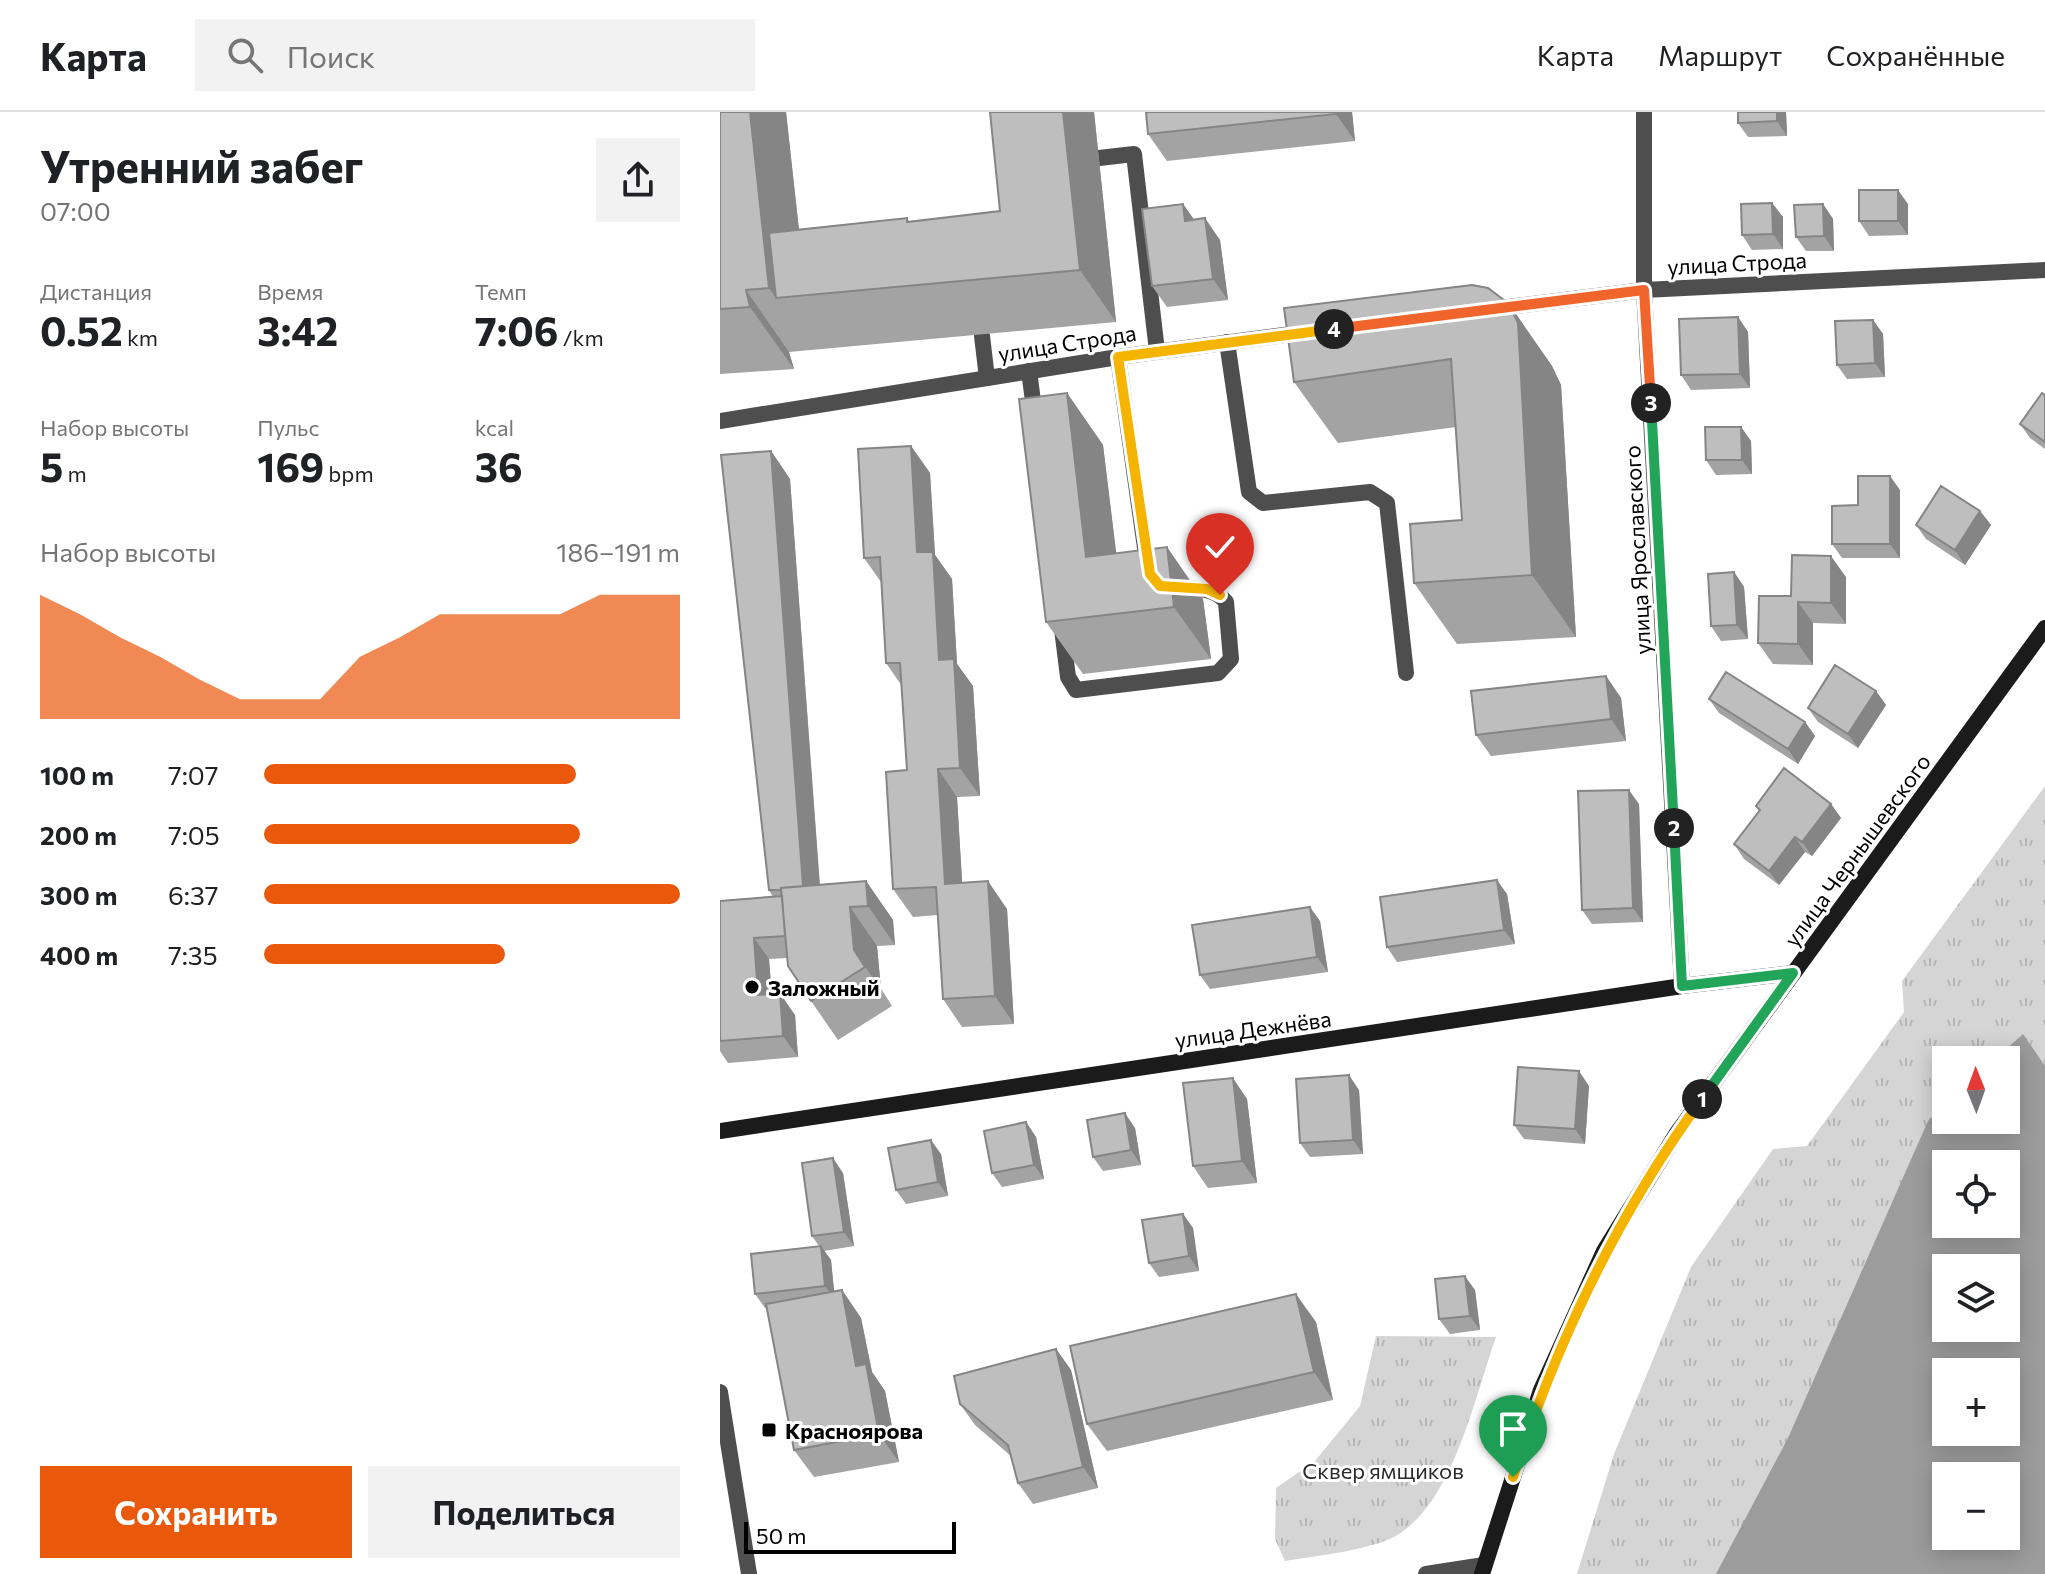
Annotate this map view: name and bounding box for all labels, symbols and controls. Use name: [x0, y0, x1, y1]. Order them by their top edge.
search box: [195, 19, 755, 91]
text: Карта: [40, 32, 147, 79]
icon: search: [223, 33, 267, 77]
text: Поиск: [287, 37, 375, 74]
text: Карта: [1537, 38, 1614, 72]
text: Маршрут: [1658, 38, 1782, 72]
text: Сохранённые: [1826, 38, 2005, 72]
text: Утренний забег: [40, 138, 363, 192]
button: share: [596, 138, 680, 222]
text: 07:00: [40, 195, 111, 226]
street label: улица Строда: [1667, 246, 1807, 280]
text: Дистанция: [40, 278, 152, 305]
text: Время: [257, 278, 323, 305]
text: Темп: [475, 278, 527, 305]
text: 0.52: [40, 305, 123, 354]
text: 3:42: [257, 305, 338, 354]
text: 7:06: [475, 305, 558, 354]
pin: 4: [1314, 309, 1354, 349]
text: 4: [1327, 315, 1341, 342]
street label: улица Строда: [996, 319, 1138, 367]
text: km: [123, 324, 158, 351]
text: /km: [558, 324, 604, 351]
pin: 3: [1631, 383, 1671, 423]
text: 3: [1645, 389, 1657, 416]
text: Набор высоты: [40, 414, 189, 441]
text: Пульс: [257, 414, 319, 441]
text: kcal: [475, 414, 514, 441]
text: 5: [40, 441, 63, 490]
text: 169: [257, 441, 324, 490]
text: 36: [475, 441, 523, 490]
street label: улица Ярославского: [1618, 445, 1656, 655]
text: m: [63, 460, 87, 487]
text: bpm: [324, 460, 374, 487]
pin: [1186, 513, 1254, 595]
icon: check: [1198, 525, 1242, 569]
text: Набор высоты: [40, 536, 216, 567]
text: 186–191 m: [556, 536, 680, 567]
street label: улица Чернышевского: [1778, 748, 1936, 952]
text: 100 m: [40, 759, 114, 790]
text: 7:07: [168, 759, 218, 790]
pin: 2: [1654, 808, 1694, 848]
text: 2: [1668, 814, 1680, 841]
text: 200 m: [40, 819, 117, 850]
text: 7:05: [168, 819, 220, 850]
text: 300 m: [40, 879, 117, 910]
text: 6:37: [168, 879, 218, 910]
text: 400 m: [40, 939, 118, 970]
text: 7:35: [168, 939, 218, 970]
place label: Заложный: [768, 974, 880, 1001]
marker: Заложный: [743, 978, 761, 996]
street label: улица Дежнёва: [1173, 1005, 1333, 1053]
north arrow: [1932, 1046, 2020, 1134]
map controls: [1932, 1046, 2020, 1550]
pin: 1: [1682, 1079, 1722, 1119]
text: 1: [1697, 1085, 1707, 1112]
button: locate: [1932, 1150, 2020, 1238]
button: layers: [1932, 1254, 2020, 1342]
button: +: [1932, 1358, 2020, 1446]
pin: [1479, 1395, 1547, 1477]
icon: arrive: [1491, 1407, 1535, 1451]
place label: Красноярова: [785, 1417, 923, 1444]
marker: Красноярова: [760, 1421, 778, 1439]
park label: Сквер ямщиков: [1302, 1457, 1464, 1484]
button: −: [1932, 1462, 2020, 1550]
button: Сохранить: [40, 1466, 352, 1558]
button: Поделиться: [368, 1466, 680, 1558]
scale bar: [744, 1518, 956, 1554]
text: 50 m: [756, 1522, 806, 1549]

